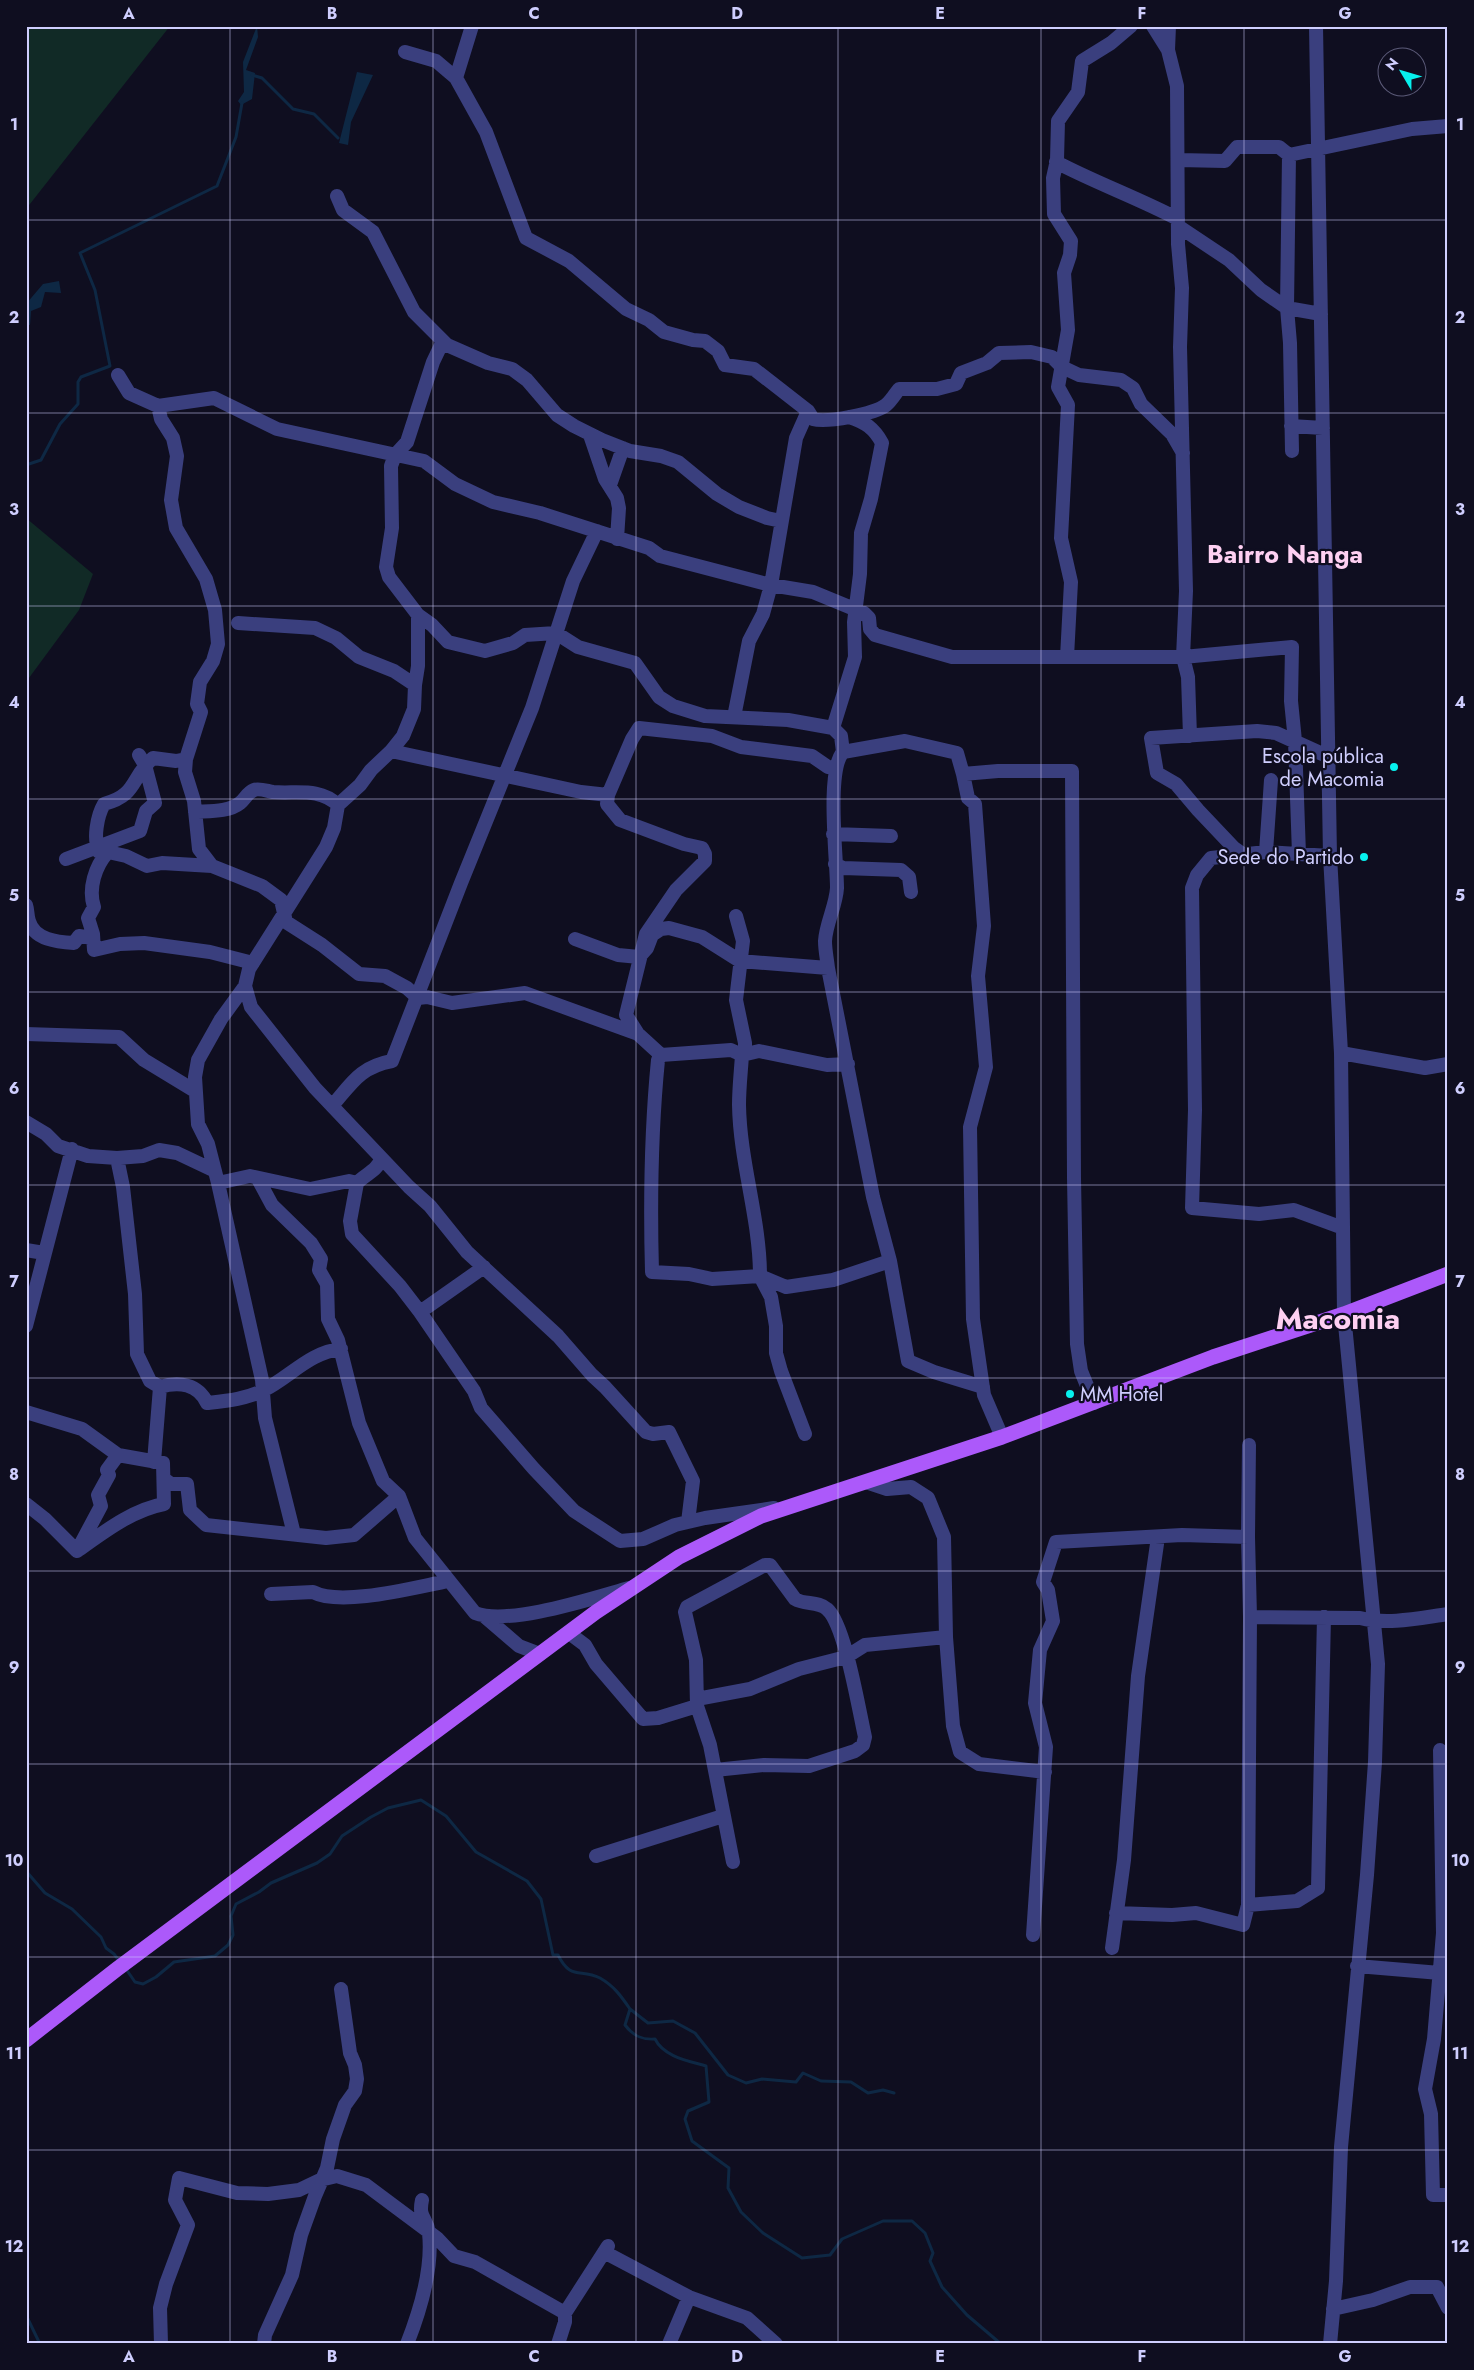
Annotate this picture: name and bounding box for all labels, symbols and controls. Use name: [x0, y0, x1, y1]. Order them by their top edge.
text: A: [122, 2, 135, 25]
text: B: [327, 2, 337, 25]
text: C: [528, 2, 540, 25]
text: D: [731, 2, 743, 25]
text: E: [935, 2, 945, 25]
text: F: [1138, 2, 1146, 25]
text: G: [1338, 2, 1352, 25]
north arrow: [1376, 48, 1426, 98]
text: N: [1380, 53, 1403, 75]
text: 1: [10, 113, 18, 136]
text: 1: [1456, 113, 1464, 136]
text: 2: [9, 306, 19, 329]
text: 2: [1455, 306, 1465, 329]
text: 3: [9, 498, 19, 521]
text: 3: [1455, 498, 1465, 521]
district label: Bairro Nanga: [1207, 536, 1363, 572]
text: 4: [8, 691, 20, 714]
text: 4: [1454, 691, 1466, 714]
place label: Escola pública de Macomia: [1262, 742, 1384, 794]
marker: Escola pública de Macomia: [1388, 761, 1400, 773]
place label: Sede do Partido: [1218, 843, 1354, 872]
marker: Sede do Partido: [1358, 851, 1370, 863]
text: 5: [9, 884, 19, 907]
text: 5: [1455, 884, 1465, 907]
text: 6: [9, 1077, 19, 1100]
text: 6: [1455, 1077, 1465, 1100]
text: 7: [9, 1270, 19, 1293]
text: 7: [1455, 1270, 1465, 1293]
district label: Macomia: [1276, 1297, 1400, 1340]
place label: MM Hotel: [1080, 1380, 1163, 1409]
marker: MM Hotel: [1064, 1388, 1076, 1400]
text: 8: [9, 1463, 19, 1486]
text: 8: [1455, 1463, 1465, 1486]
text: 9: [9, 1656, 19, 1679]
text: 9: [1455, 1656, 1465, 1679]
text: 10: [5, 1849, 23, 1872]
text: 10: [1451, 1849, 1469, 1872]
text: 11: [6, 2042, 22, 2065]
text: 11: [1452, 2042, 1468, 2065]
text: 12: [5, 2235, 23, 2258]
text: 12: [1451, 2235, 1469, 2258]
text: A: [122, 2345, 135, 2368]
text: B: [327, 2345, 337, 2368]
text: C: [528, 2345, 540, 2368]
text: D: [731, 2345, 743, 2368]
text: E: [935, 2345, 945, 2368]
text: F: [1138, 2345, 1146, 2368]
text: G: [1338, 2345, 1352, 2368]

